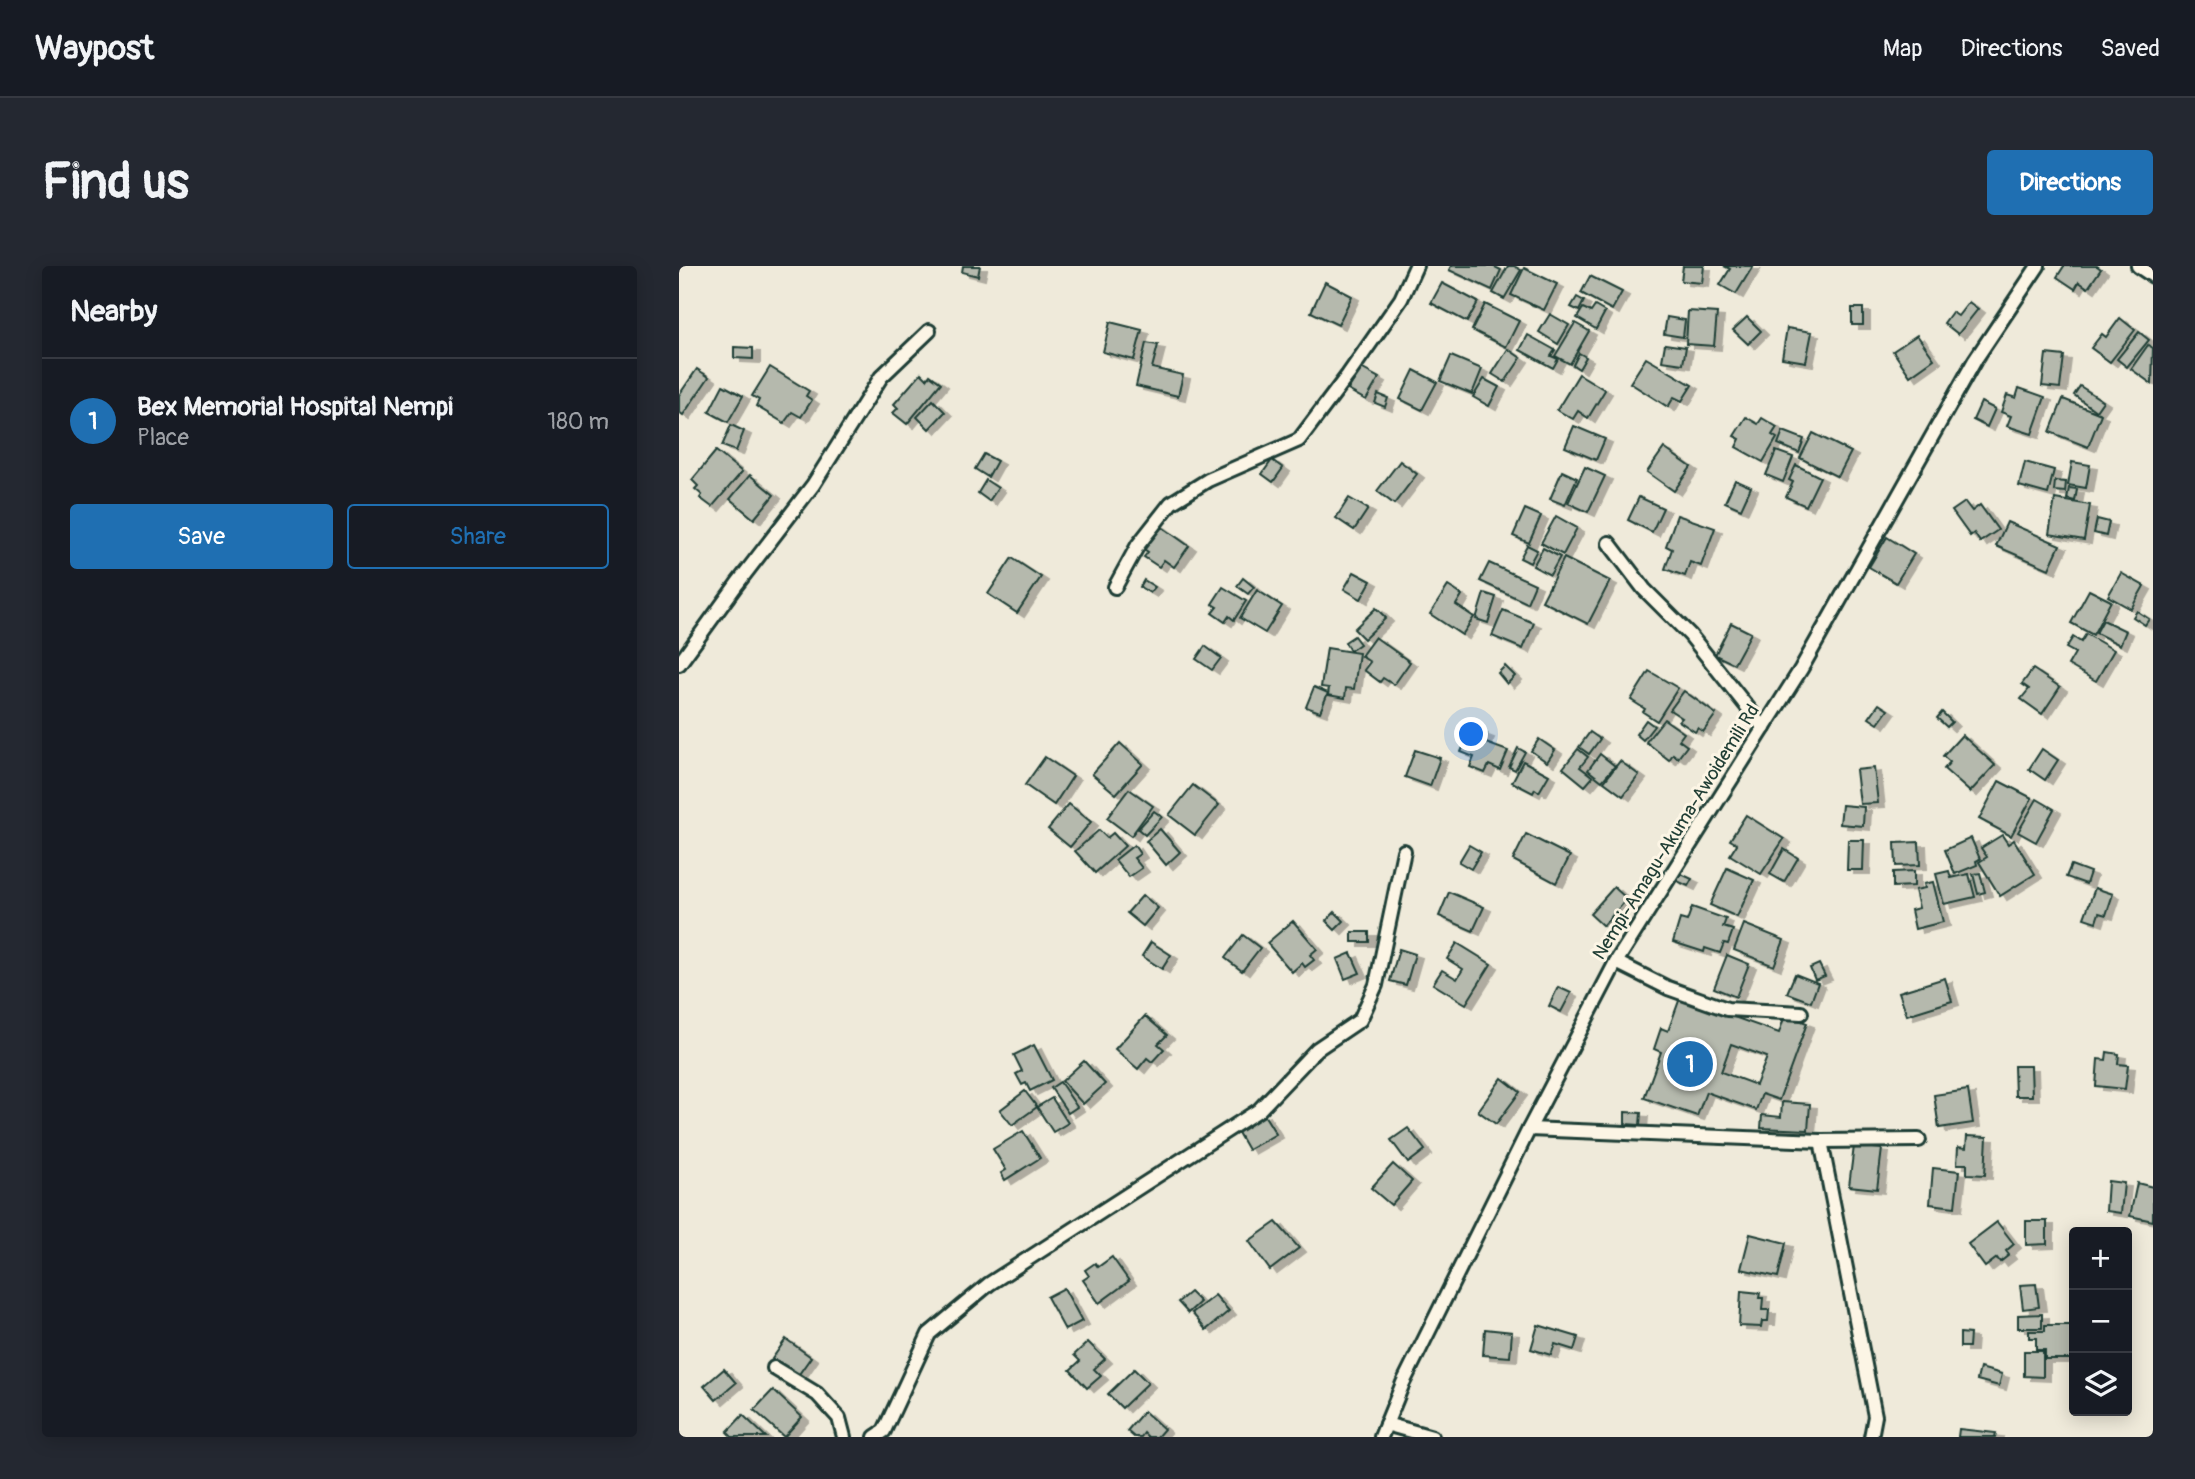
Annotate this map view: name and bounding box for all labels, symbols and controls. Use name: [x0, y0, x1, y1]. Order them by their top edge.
text: Waypost: [35, 28, 154, 69]
text: Map: [1883, 34, 1923, 63]
text: Directions: [1961, 34, 2062, 63]
text: Saved: [2100, 34, 2160, 63]
button: Directions: [1987, 150, 2153, 215]
text: Find us: [42, 152, 189, 213]
text: Nearby: [70, 293, 157, 330]
text: Bex Memorial Hospital Nempi: [137, 391, 453, 423]
text: 1: [89, 407, 98, 436]
text: 180 m: [547, 407, 609, 436]
text: Place: [137, 423, 189, 452]
button: Save: [70, 504, 333, 569]
button: Share: [347, 504, 609, 569]
street label: Nempi-Amagu-Akuma-Awoidemili Rd: [1587, 700, 1765, 964]
your location: [1454, 717, 1488, 751]
pin: 1: [1667, 1038, 1713, 1090]
map controls: [2069, 1227, 2132, 1416]
button: +: [2069, 1227, 2132, 1290]
button: −: [2069, 1290, 2132, 1353]
button: layers: [2069, 1353, 2132, 1416]

